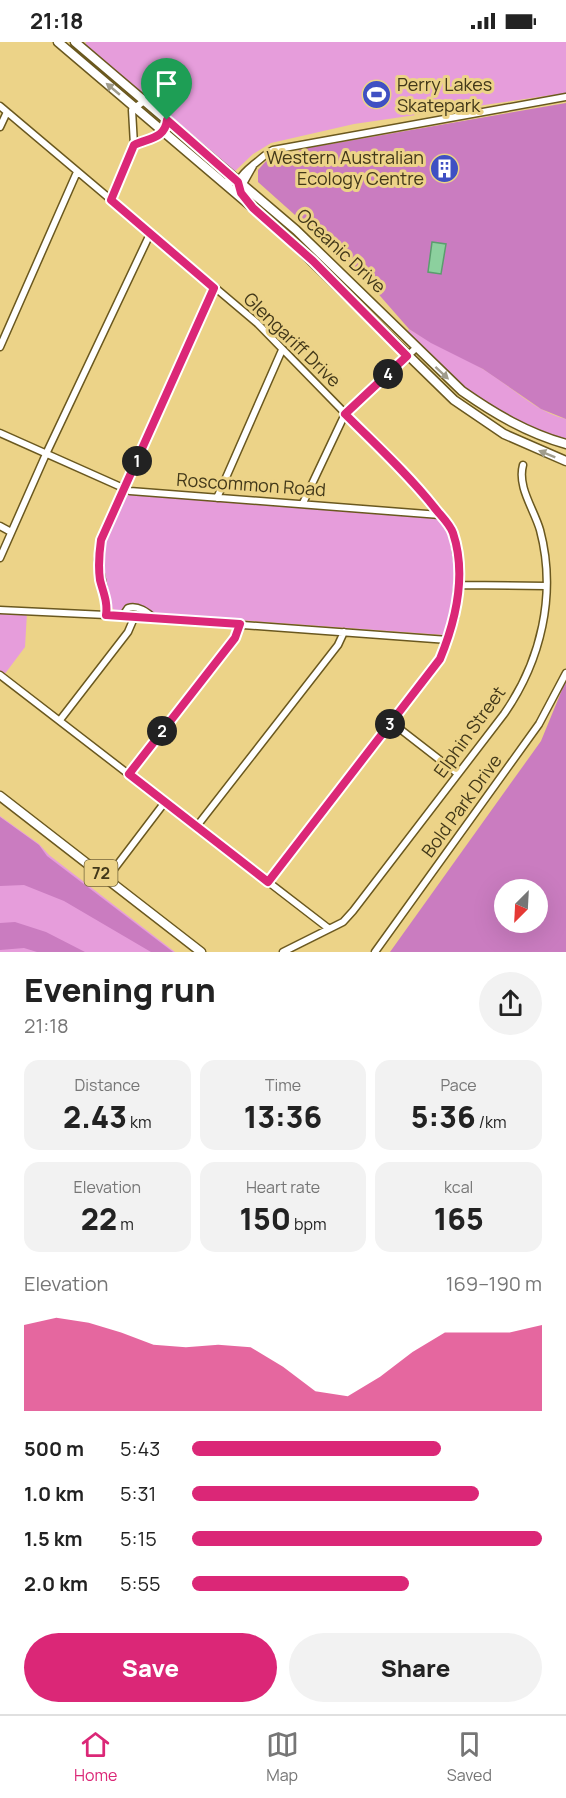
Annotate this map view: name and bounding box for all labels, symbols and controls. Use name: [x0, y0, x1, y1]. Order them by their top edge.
text: 21:18: [30, 6, 83, 36]
pin: [141, 58, 192, 120]
icon: arrive: [150, 67, 183, 100]
place label: Perry Lakes Skatepark: [397, 72, 492, 117]
sports icon: Perry Lakes Skatepark: [360, 79, 392, 111]
one-way arrow: [106, 83, 121, 96]
place label: Western Australian Ecology Centre: [266, 145, 424, 190]
building icon: Western Australian Ecology Centre: [429, 152, 461, 184]
street label: Oceanic Drive: [292, 203, 391, 298]
street label: Glengariff Drive: [239, 287, 347, 392]
pin: 4: [373, 359, 403, 389]
text: 4: [383, 363, 393, 385]
one-way arrow: [435, 365, 449, 379]
pin: 1: [122, 446, 152, 476]
one-way arrow: [537, 449, 555, 459]
text: 1: [133, 450, 141, 472]
street label: Roscommon Road: [176, 467, 327, 501]
street label: Elphin Street: [428, 681, 510, 782]
pin: 3: [375, 709, 405, 739]
text: 3: [385, 713, 395, 735]
pin: 2: [147, 716, 177, 746]
text: 2: [157, 720, 167, 742]
street label: Bold Park Drive: [416, 749, 507, 862]
road number: 72: [84, 860, 118, 886]
north arrow: [494, 879, 548, 933]
map controls: [494, 879, 548, 933]
text: Evening run: [24, 967, 216, 1012]
button: share: [479, 972, 542, 1035]
text: 21:18: [24, 1012, 69, 1039]
text: Distance: [75, 1074, 140, 1096]
text: Time: [265, 1074, 301, 1096]
text: Pace: [441, 1074, 477, 1096]
text: 2.43: [63, 1096, 127, 1137]
text: 13:36: [244, 1096, 322, 1137]
text: 5:36: [411, 1096, 476, 1137]
text: km: [127, 1111, 152, 1133]
text: /km: [476, 1111, 507, 1133]
text: Elevation: [74, 1176, 141, 1198]
text: Heart rate: [246, 1176, 320, 1198]
text: kcal: [444, 1176, 473, 1198]
text: 22: [81, 1198, 117, 1239]
text: 150: [239, 1198, 291, 1239]
text: 165: [434, 1198, 484, 1239]
text: m: [117, 1213, 134, 1235]
text: bpm: [291, 1213, 327, 1235]
text: Elevation: [24, 1270, 108, 1297]
text: 169–190 m: [446, 1270, 542, 1297]
text: 500 m: [24, 1435, 84, 1462]
text: 5:43: [120, 1435, 160, 1462]
text: 1.0 km: [24, 1480, 84, 1507]
text: 5:31: [120, 1480, 156, 1507]
text: 1.5 km: [24, 1525, 83, 1552]
text: 5:15: [120, 1525, 157, 1552]
text: 2.0 km: [24, 1570, 88, 1597]
text: 5:55: [120, 1570, 161, 1597]
button: Save: [24, 1633, 277, 1702]
button: Share: [289, 1633, 542, 1702]
tab: Home: [74, 1728, 117, 1786]
tab: Map: [266, 1728, 299, 1786]
tab: Saved: [447, 1728, 492, 1786]

